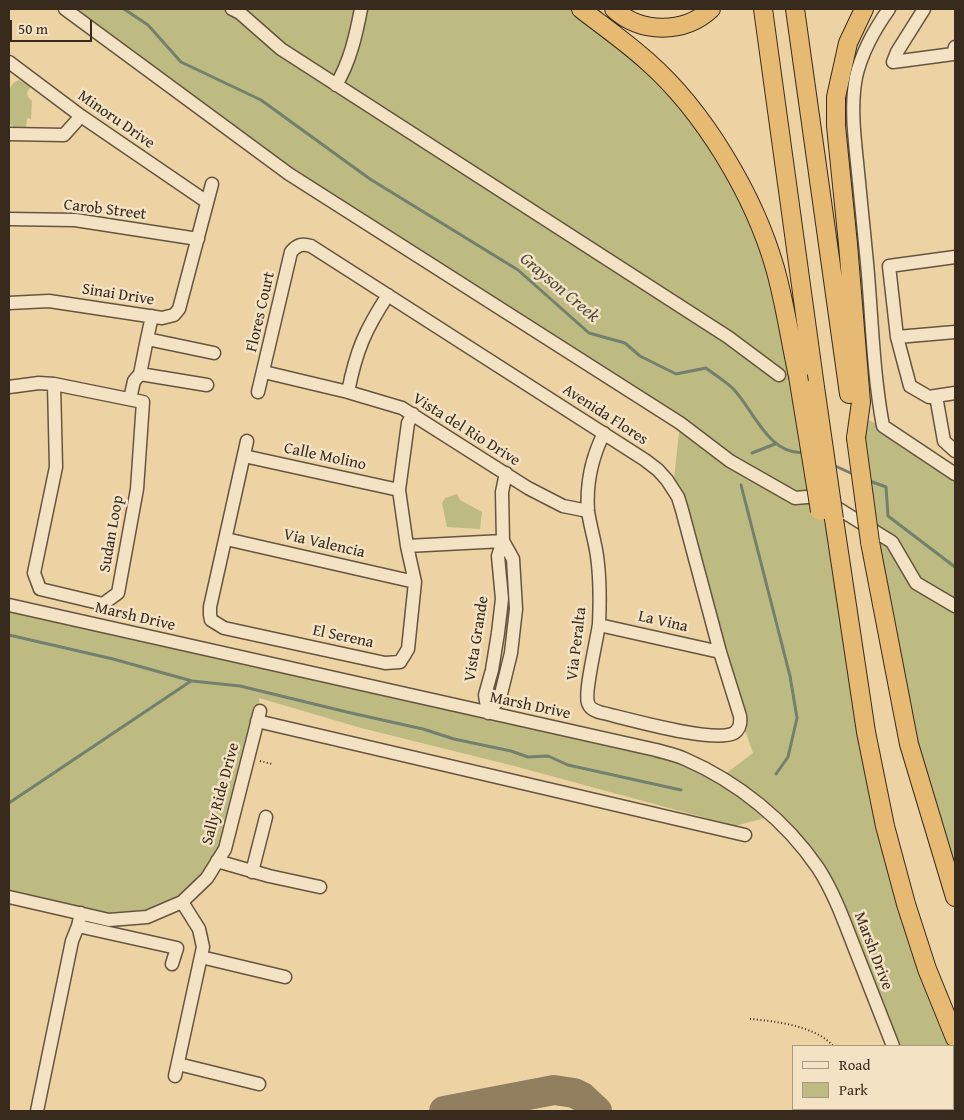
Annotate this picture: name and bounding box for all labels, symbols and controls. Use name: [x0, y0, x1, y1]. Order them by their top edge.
scale bar: [12, 10, 95, 42]
text: 50 m: [18, 18, 48, 39]
street label: Minoru Drive: [74, 86, 158, 154]
street label: Carob Street: [63, 195, 147, 225]
water label: Grayson Creek: [515, 249, 603, 327]
street label: Flores Court: [242, 270, 280, 354]
street label: Sinai Drive: [81, 280, 155, 310]
street label: Avenida Flores: [559, 380, 651, 450]
street label: Vista del Rio Drive: [409, 389, 523, 471]
street label: Calle Molino: [282, 439, 368, 475]
street label: Sudan Loop: [96, 494, 128, 574]
street label: Via Valencia: [281, 525, 367, 563]
street label: Vista Grande: [461, 595, 493, 683]
street label: Marsh Drive: [93, 598, 177, 636]
street label: Via Peralta: [563, 606, 591, 682]
street label: La Vina: [636, 607, 690, 637]
street label: El Serena: [311, 621, 375, 653]
street label: Marsh Drive: [488, 688, 572, 724]
street label: Sally Ride Drive: [198, 741, 244, 847]
street label: Marsh Drive: [849, 909, 897, 993]
legend: [792, 1045, 954, 1110]
text: Road: [839, 1054, 870, 1075]
text: Park: [839, 1079, 868, 1100]

